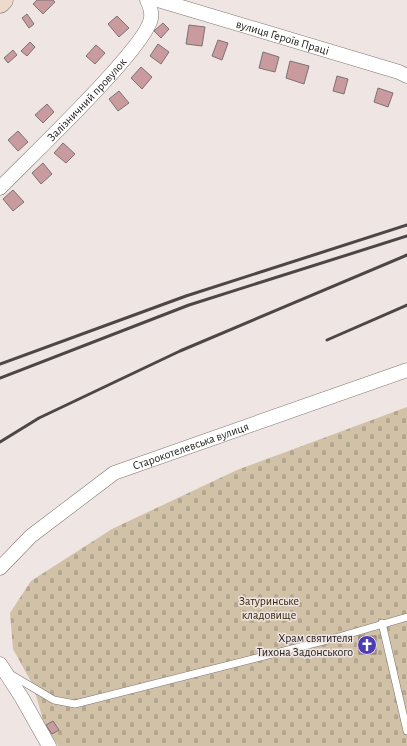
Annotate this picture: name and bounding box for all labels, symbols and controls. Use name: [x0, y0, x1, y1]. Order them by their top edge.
street label: вулиця Героїв Праці: [235, 18, 331, 57]
street label: Залізничний провулок: [45, 55, 129, 143]
street label: Старокотелевська вулиця: [131, 420, 250, 472]
park label: Затуринське кладовище: [239, 595, 299, 621]
place label: Храм святителя Тихона Задонського: [257, 632, 353, 658]
church icon: Храм святителя Тихона Задонського: [356, 634, 378, 656]

